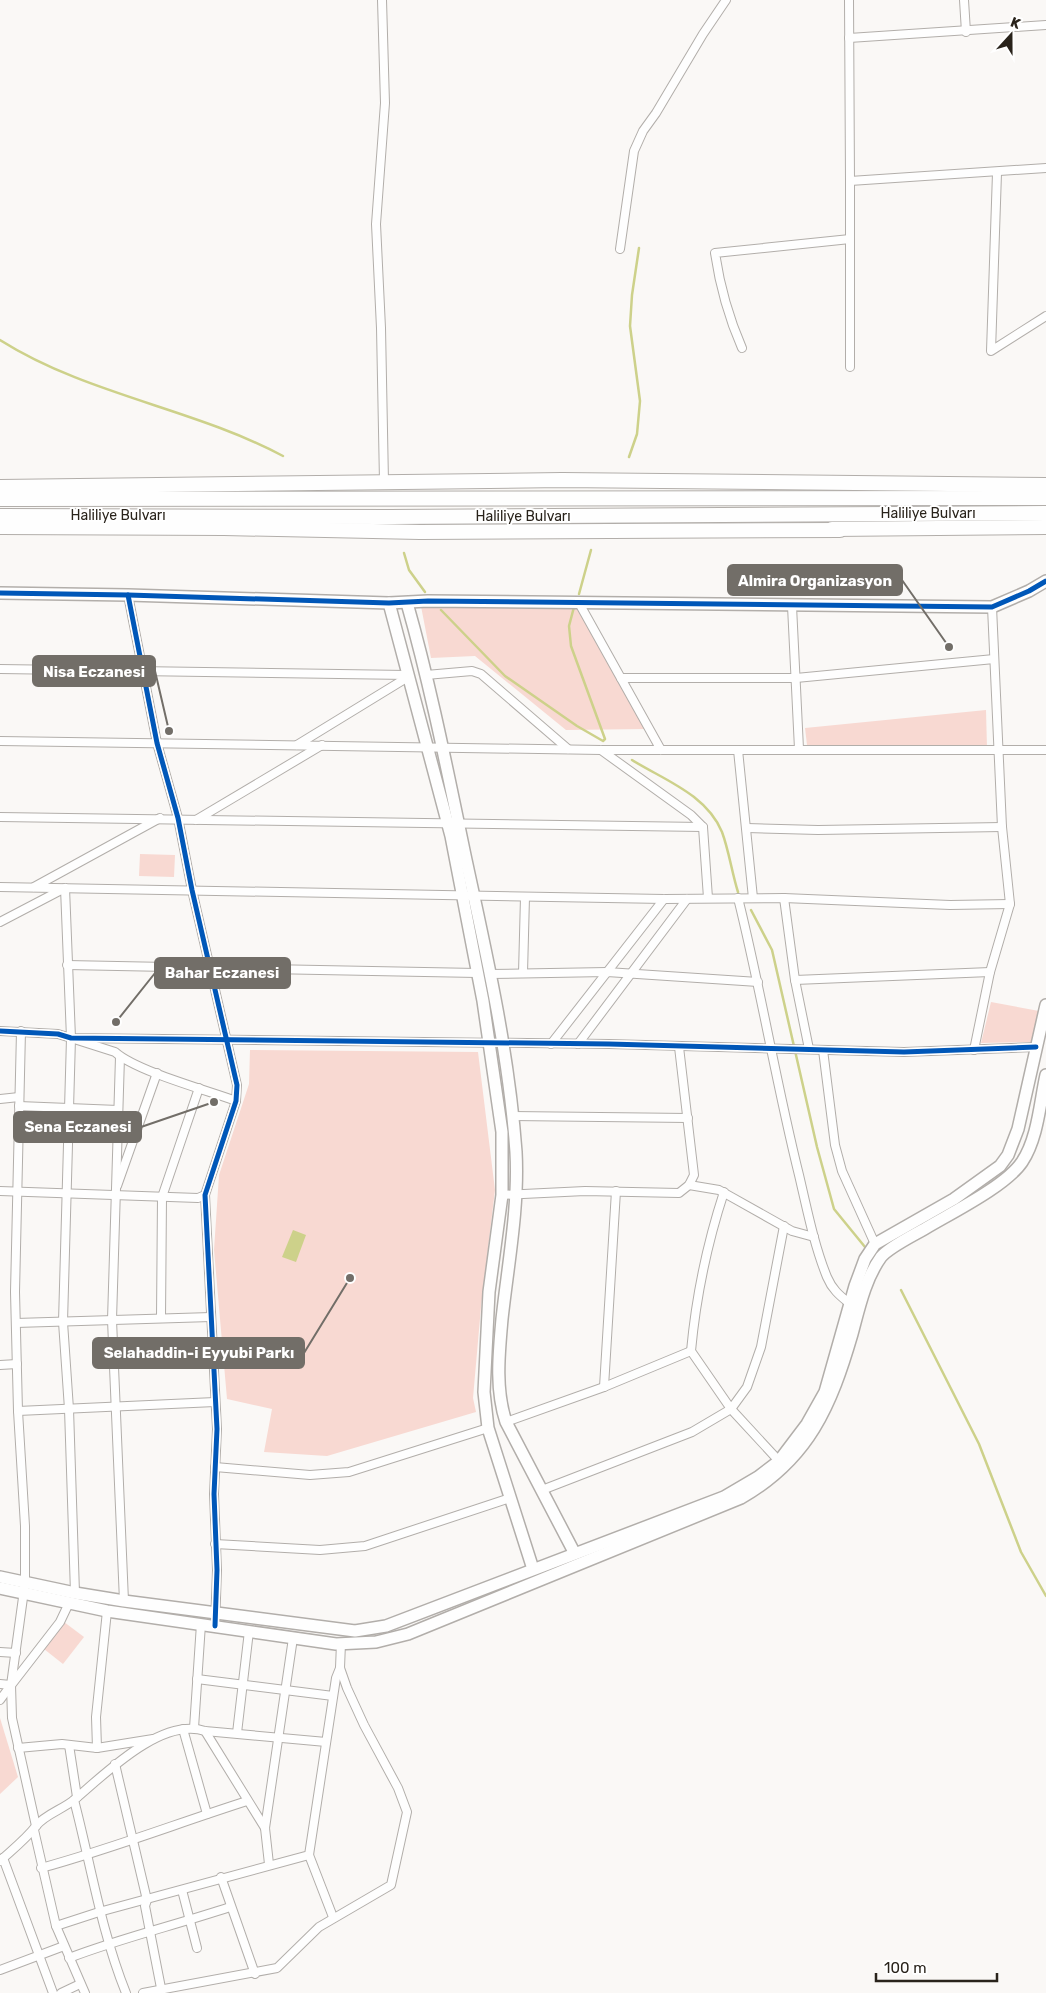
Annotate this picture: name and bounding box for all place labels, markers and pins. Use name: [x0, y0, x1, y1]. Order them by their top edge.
callout: Almira Organizasyon: [728, 565, 902, 595]
callout: Nisa Eczanesi: [33, 656, 155, 686]
callout: Bahar Eczanesi: [155, 958, 290, 988]
callout: Sena Eczanesi: [14, 1112, 141, 1142]
callout: Selahaddin-i Eyyubi Parkı: [93, 1338, 304, 1368]

